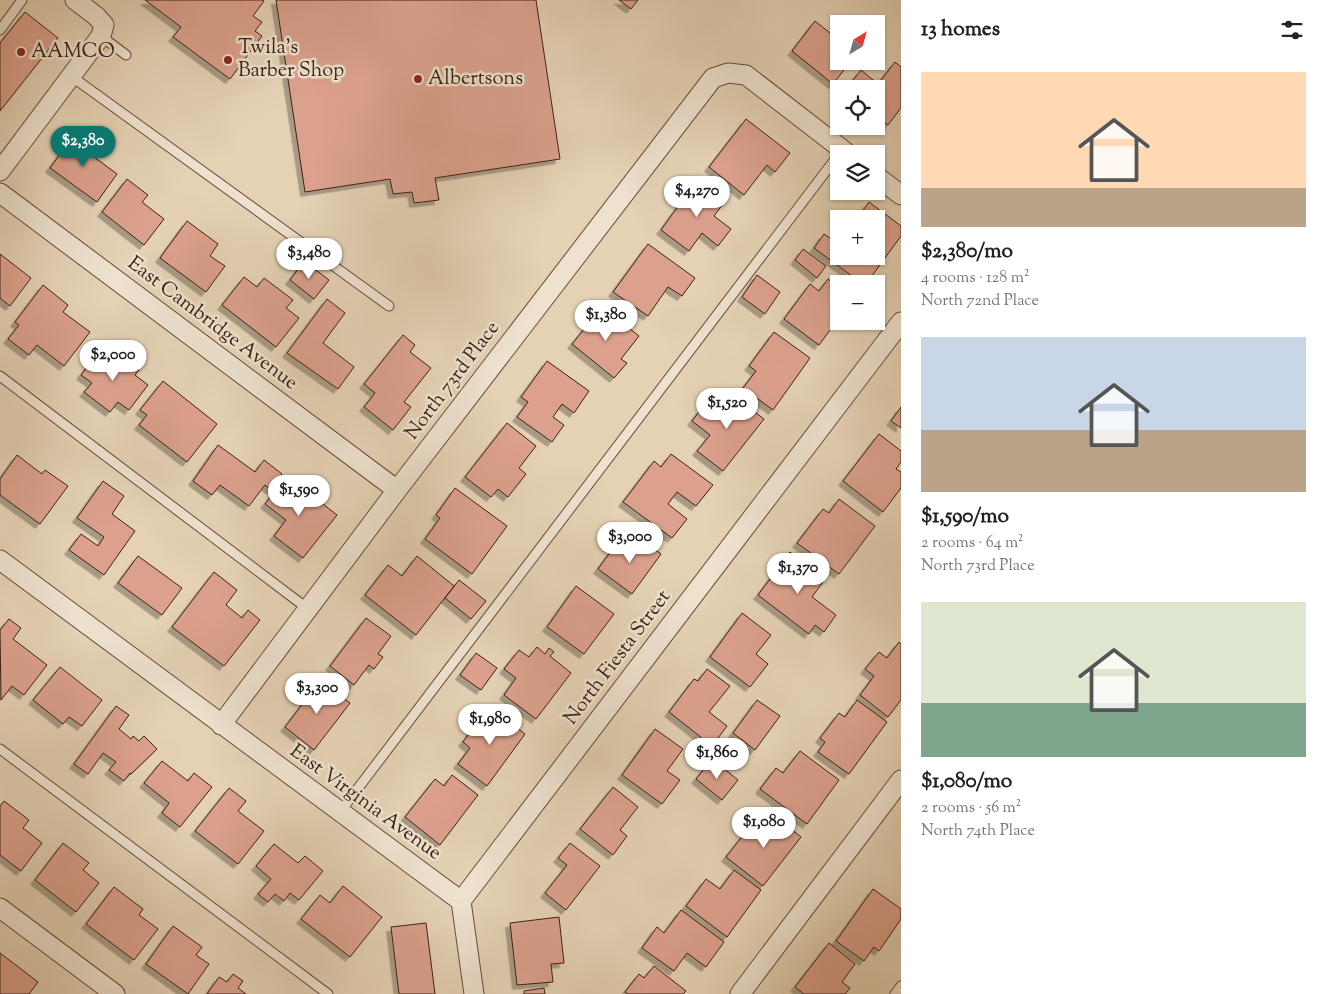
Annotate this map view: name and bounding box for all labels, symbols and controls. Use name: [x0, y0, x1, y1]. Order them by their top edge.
north arrow: [830, 15, 885, 70]
map controls: [830, 15, 885, 330]
text: 13 homes: [921, 15, 1000, 45]
icon: filters: [1278, 16, 1306, 44]
place label: Twila's Barber Shop: [238, 34, 344, 86]
place label: AAMCO: [31, 38, 115, 67]
marker: AAMCO: [15, 46, 27, 58]
marker: Twila's Barber Shop: [222, 54, 234, 66]
place label: Albertsons: [428, 65, 523, 94]
marker: Albertsons: [412, 73, 424, 85]
button: locate: [830, 80, 885, 135]
icon: home: [1069, 105, 1159, 195]
pin: $2,380: [42, 126, 124, 168]
text: $2,380: [62, 130, 104, 153]
button: layers: [830, 145, 885, 200]
pin: $4,270: [656, 176, 738, 218]
text: $4,270: [675, 180, 719, 203]
button: +: [830, 210, 885, 265]
text: $2,380/mo: [921, 237, 1013, 267]
pin: $3,480: [268, 238, 350, 280]
text: $3,480: [287, 242, 331, 265]
street label: East Cambridge Avenue: [121, 250, 303, 398]
text: 4 rooms · 128 m²: [921, 267, 1029, 290]
button: −: [830, 275, 885, 330]
text: North 72nd Place: [921, 290, 1039, 313]
pin: $1,380: [565, 300, 647, 342]
text: $1,380: [586, 304, 626, 327]
street label: North 73rd Place: [399, 316, 507, 446]
pin: $2,000: [72, 340, 154, 382]
text: $2,000: [91, 344, 135, 367]
icon: home: [1069, 370, 1159, 460]
pin: $1,520: [686, 388, 768, 430]
text: $1,520: [707, 392, 747, 415]
pin: $1,590: [258, 474, 340, 517]
text: $1,590: [279, 479, 319, 502]
text: $1,590/mo: [921, 502, 1009, 532]
pin: $3,000: [589, 522, 671, 564]
text: $3,000: [608, 526, 652, 549]
text: 2 rooms · 64 m²: [921, 532, 1024, 555]
pin: $1,370: [757, 552, 839, 595]
text: North 73rd Place: [921, 555, 1035, 578]
text: $1,370: [778, 557, 818, 580]
street label: North Fiesta Street: [558, 584, 679, 732]
icon: home: [1069, 635, 1159, 725]
pin: $3,300: [276, 672, 358, 715]
text: $3,300: [296, 677, 338, 700]
pin: $1,980: [449, 704, 531, 746]
text: $1,980: [469, 708, 511, 731]
street label: East Virginia Avenue: [283, 738, 447, 868]
pin: $1,860: [676, 738, 758, 780]
text: $1,860: [696, 742, 738, 765]
text: $1,080/mo: [921, 767, 1012, 797]
text: 2 rooms · 56 m²: [921, 797, 1021, 820]
pin: $1,080: [723, 806, 805, 849]
text: $1,080: [743, 811, 785, 834]
text: North 74th Place: [921, 820, 1035, 843]

